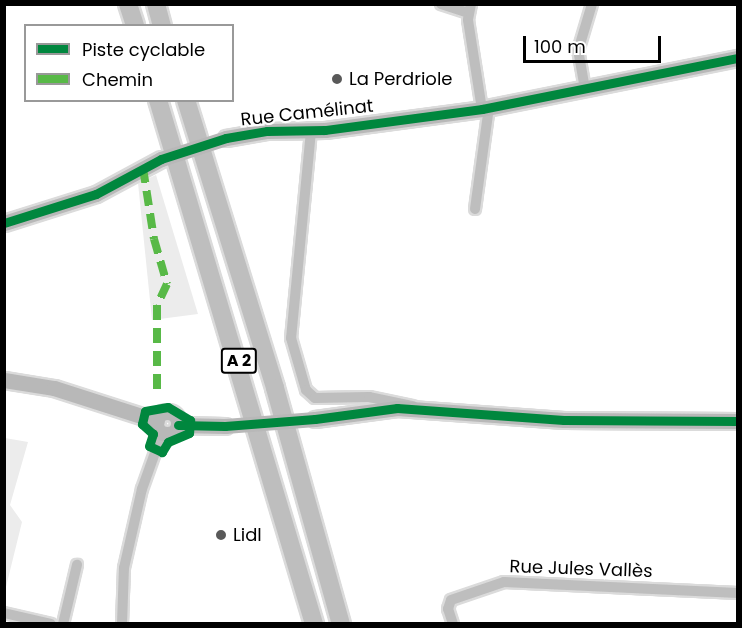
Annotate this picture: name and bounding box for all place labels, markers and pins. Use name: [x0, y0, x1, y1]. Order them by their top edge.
place label: La Perdriole: [349, 68, 452, 90]
marker: La Perdriole: [330, 72, 344, 86]
place label: Lidl: [233, 524, 262, 546]
marker: Lidl: [214, 528, 228, 542]

